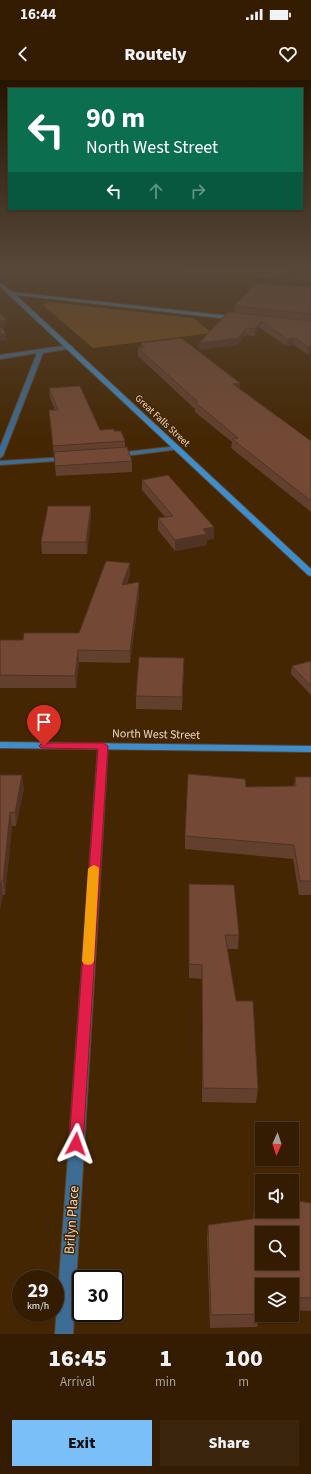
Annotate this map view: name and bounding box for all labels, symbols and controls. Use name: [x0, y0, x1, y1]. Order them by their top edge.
text: 16:44: [20, 4, 56, 25]
text: Routely: [124, 42, 187, 67]
icon: back: [12, 43, 34, 65]
icon: heart: [277, 43, 299, 65]
text: 90 m: [86, 98, 145, 138]
icon: left: [20, 104, 72, 156]
text: North West Street: [86, 135, 218, 160]
icon: left: [103, 180, 125, 202]
icon: ahead: [145, 180, 167, 202]
icon: right: [187, 180, 209, 202]
street label: Great Falls Street: [132, 392, 193, 450]
pin: [27, 705, 61, 746]
icon: arrive: [33, 711, 55, 733]
street label: North West Street: [112, 725, 200, 744]
north arrow: [255, 1122, 299, 1166]
map controls: [255, 1122, 299, 1322]
position arrow: [55, 1123, 97, 1165]
button: sound: [255, 1174, 299, 1218]
street label: Brilyn Place: [60, 1185, 84, 1255]
button: search: [255, 1226, 299, 1270]
speed limit sign: 30: [72, 1270, 124, 1322]
text: 29: [27, 1277, 49, 1305]
button: layers: [255, 1278, 299, 1322]
text: km/h: [27, 1299, 49, 1313]
text: 16:45: [48, 1341, 107, 1376]
text: 1: [159, 1341, 172, 1376]
text: 100: [224, 1341, 263, 1376]
text: Arrival: [60, 1373, 95, 1391]
text: min: [155, 1373, 176, 1391]
text: m: [238, 1373, 249, 1391]
button: Exit: [12, 1420, 152, 1466]
button: Share: [160, 1420, 299, 1466]

